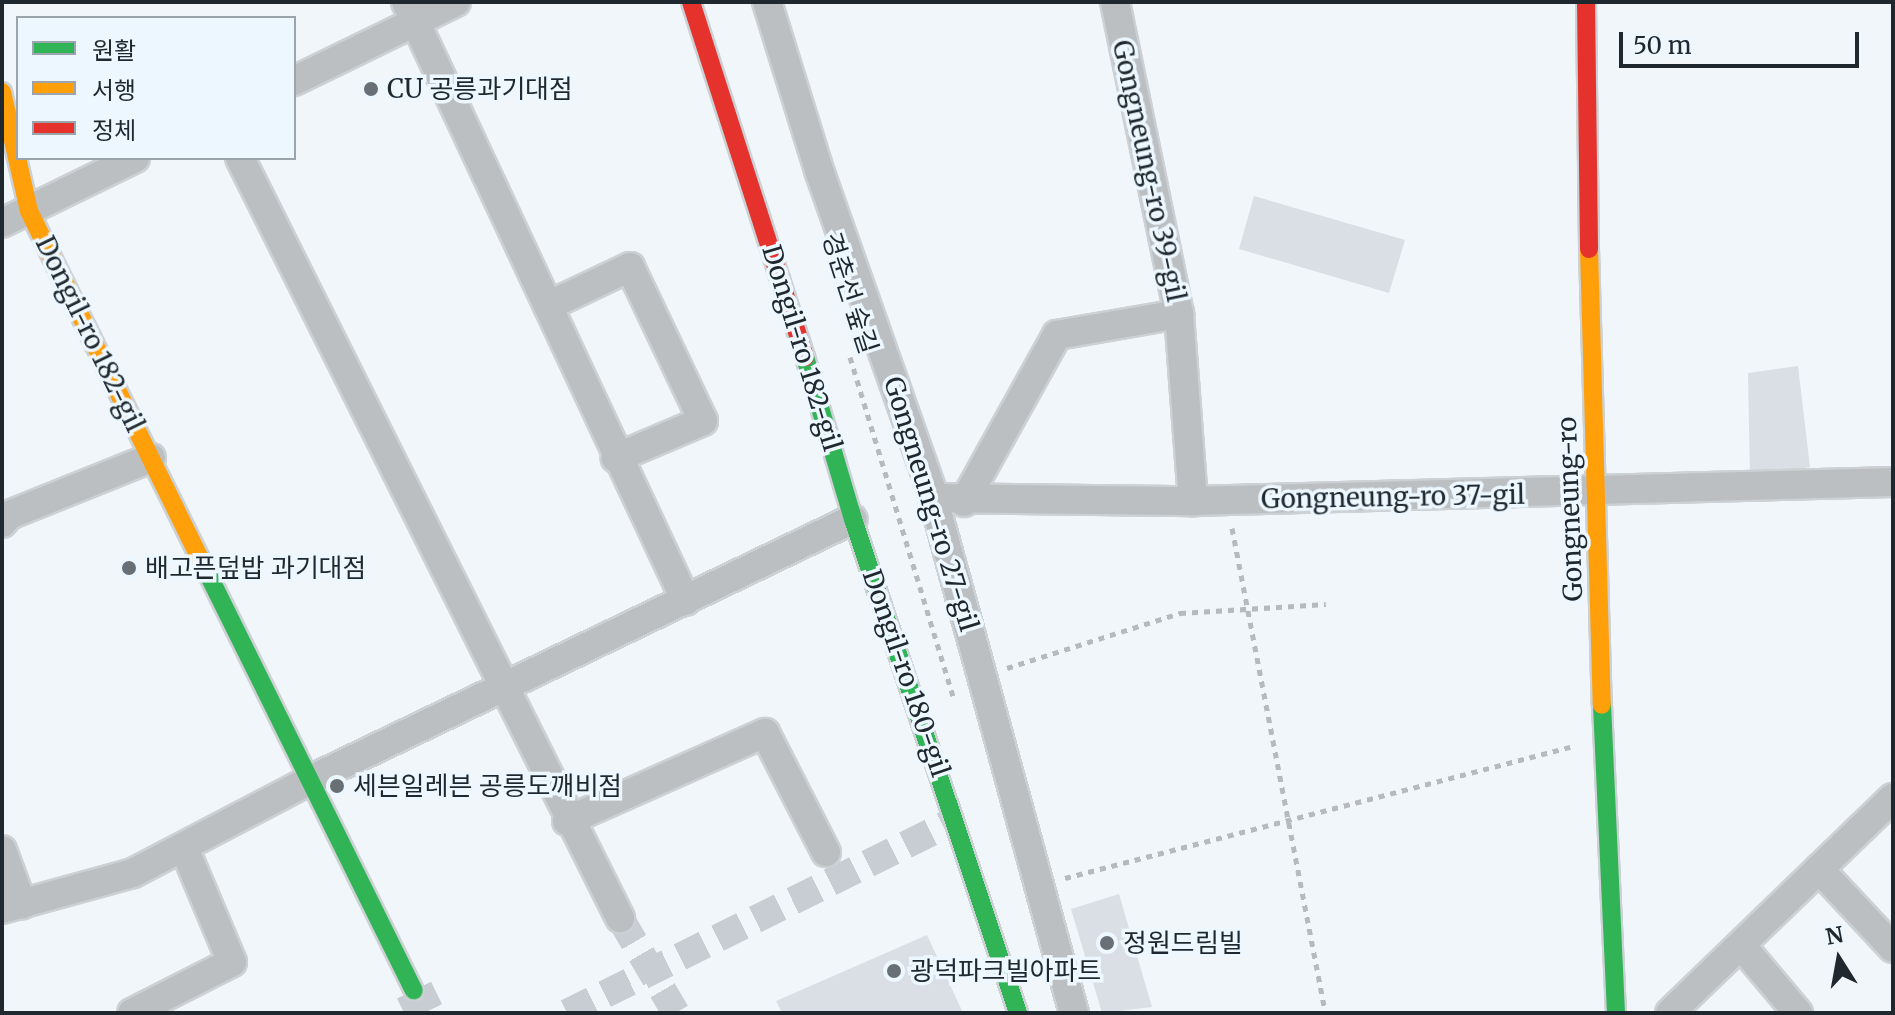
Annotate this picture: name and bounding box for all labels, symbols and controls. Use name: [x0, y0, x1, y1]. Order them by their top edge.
legend: [16, 16, 296, 160]
scale bar: [1623, 16, 1863, 66]
text: 50 m: [1633, 30, 1692, 61]
text: 원활: [92, 35, 136, 66]
street label: Gongneung-ro 39-gil: [1106, 37, 1192, 305]
place label: CU 공릉과기대점: [387, 73, 573, 105]
text: 서행: [92, 75, 136, 106]
marker: CU 공릉과기대점: [362, 80, 380, 98]
text: 정체: [92, 115, 136, 146]
street label: 경춘선 숲길: [816, 228, 884, 358]
street label: Dongil-ro 182-gil: [29, 231, 151, 437]
street label: Dongil-ro 182-gil: [756, 241, 848, 455]
street label: Gongneung-ro 27-gil: [877, 373, 985, 635]
street label: Gongneung-ro: [1551, 416, 1589, 602]
street label: Gongneung-ro 37-gil: [1261, 479, 1525, 515]
place label: 배고픈덮밥 과기대점: [145, 552, 366, 584]
marker: 배고픈덮밥 과기대점: [120, 559, 138, 577]
street label: Dongil-ro 180-gil: [856, 565, 956, 781]
place label: 세븐일레븐 공릉도깨비점: [353, 770, 622, 802]
marker: 세븐일레븐 공릉도깨비점: [328, 777, 346, 795]
north arrow: [1799, 919, 1879, 999]
text: N: [1823, 920, 1846, 951]
place label: 정원드림빌: [1123, 927, 1243, 959]
marker: 정원드림빌: [1098, 934, 1116, 952]
place label: 광덕파크빌아파트: [910, 955, 1101, 987]
marker: 광덕파크빌아파트: [885, 962, 903, 980]

